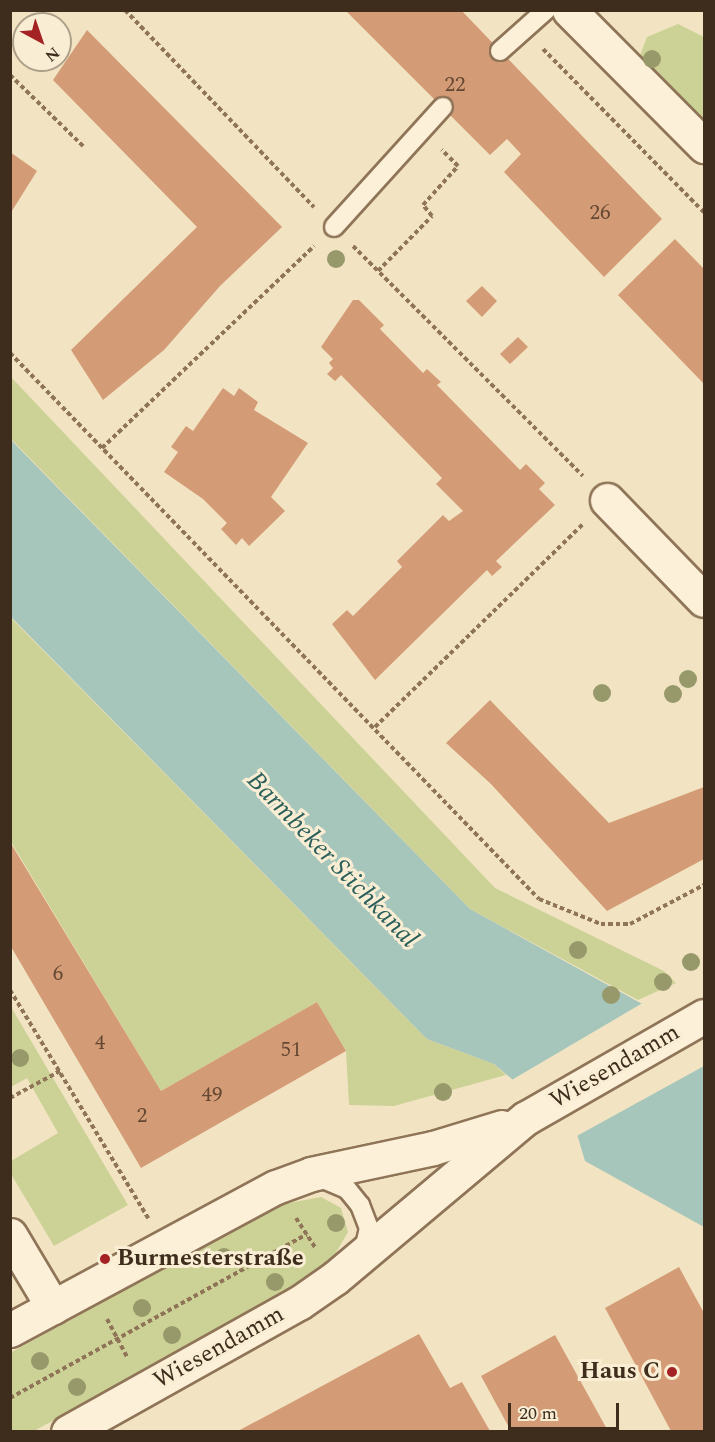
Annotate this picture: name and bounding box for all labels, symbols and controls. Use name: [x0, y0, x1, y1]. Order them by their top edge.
north arrow: [12, 12, 72, 72]
text: N: [40, 41, 65, 68]
house number: 22: [445, 72, 465, 98]
house number: 26: [590, 200, 610, 226]
water label: Barmbeker Stichkanal: [240, 765, 424, 955]
house number: 6: [53, 961, 63, 987]
street label: Wiesendamm: [545, 1018, 685, 1116]
house number: 4: [95, 1030, 105, 1056]
house number: 51: [281, 1037, 301, 1063]
house number: 49: [202, 1082, 222, 1108]
house number: 2: [137, 1103, 147, 1129]
place label: Burmesterstraße: [117, 1245, 304, 1273]
marker: Burmesterstraße: [98, 1252, 112, 1266]
street label: Wiesendamm: [149, 1300, 289, 1396]
place label: Haus C: [580, 1358, 660, 1386]
marker: Haus C: [665, 1365, 679, 1379]
scale bar: [511, 1391, 622, 1429]
text: 20 m: [519, 1400, 557, 1427]

